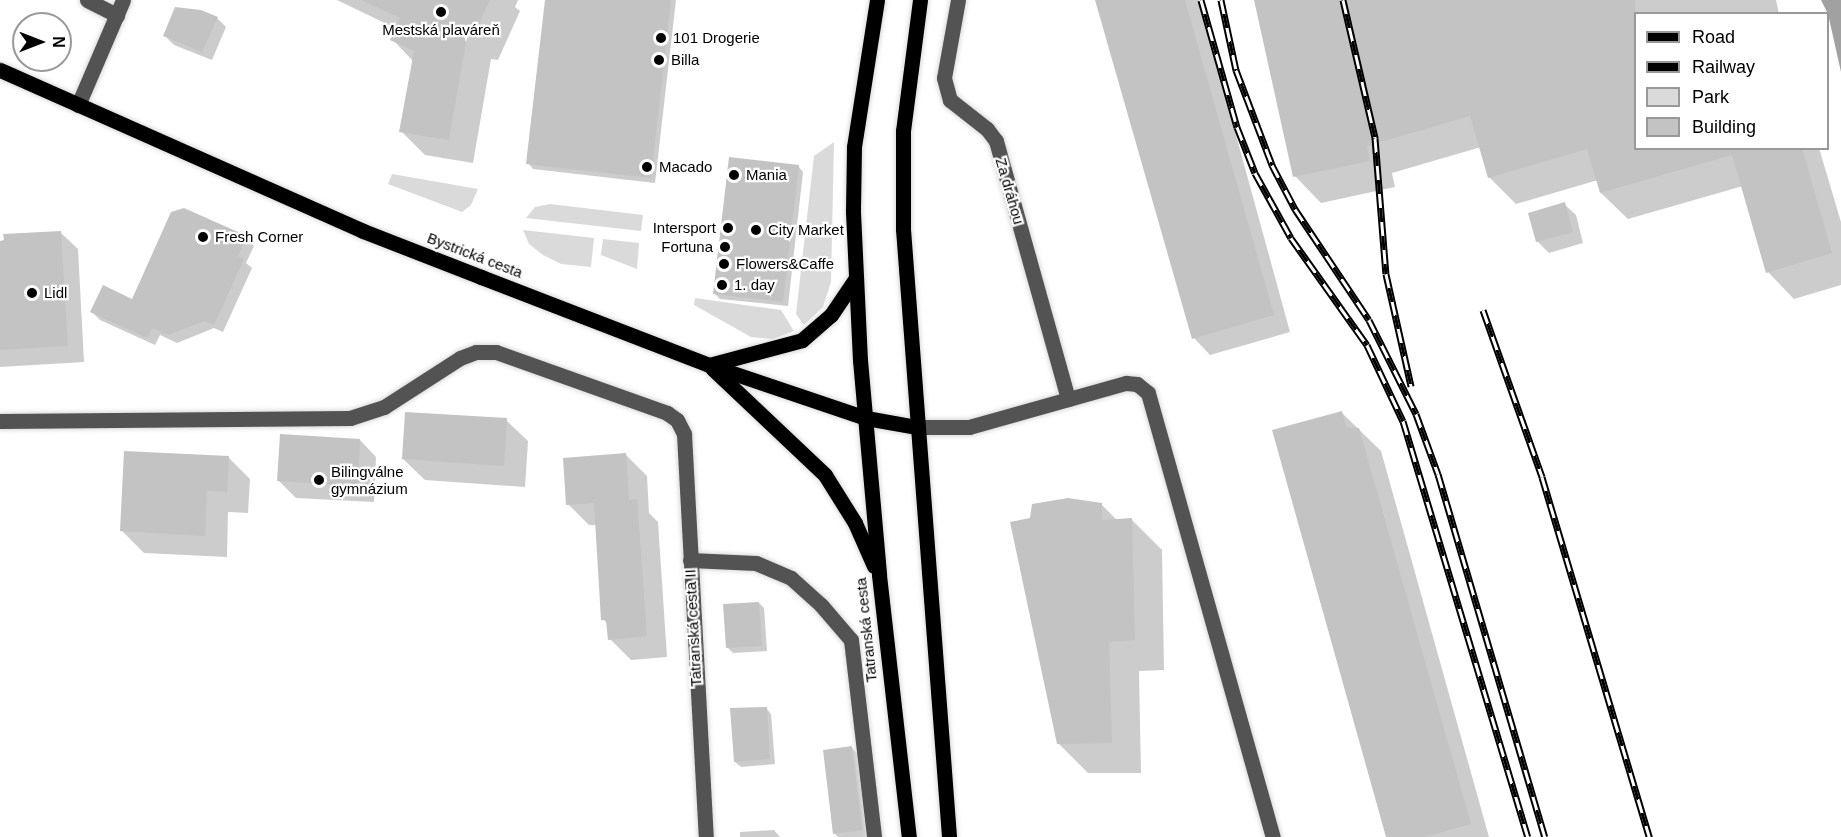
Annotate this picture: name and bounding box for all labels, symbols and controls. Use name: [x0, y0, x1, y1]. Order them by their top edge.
marker: Mestská plaváreň: [434, 5, 448, 19]
north arrow: [12, 12, 72, 72]
legend: [1634, 12, 1829, 150]
place label: Mestská plaváreň: [382, 21, 500, 39]
text: Road: [1692, 27, 1735, 47]
place label: 101 Drogerie: [673, 29, 760, 47]
marker: 101 Drogerie: [654, 31, 668, 45]
text: N: [50, 36, 67, 48]
place label: Billa: [671, 51, 699, 69]
marker: Billa: [652, 53, 666, 67]
text: Railway: [1692, 57, 1755, 77]
text: Park: [1692, 87, 1729, 107]
text: Building: [1692, 117, 1756, 137]
street label: Za dráhou: [992, 156, 1028, 226]
place label: Macado: [659, 158, 712, 176]
marker: Macado: [640, 160, 654, 174]
place label: Mania: [746, 166, 787, 184]
marker: Mania: [727, 168, 741, 182]
place label: Intersport: [653, 219, 716, 237]
marker: Intersport: [721, 221, 735, 235]
place label: City Market: [768, 221, 844, 239]
marker: City Market: [749, 223, 763, 237]
place label: Fresh Corner: [215, 228, 303, 246]
street label: Bystrická cesta: [425, 229, 525, 281]
marker: Fresh Corner: [196, 230, 210, 244]
place label: Fortuna: [661, 238, 713, 256]
marker: Fortuna: [718, 240, 732, 254]
place label: Flowers&Caffe: [736, 255, 834, 273]
marker: Flowers&Caffe: [717, 257, 731, 271]
place label: 1. day: [734, 276, 775, 294]
marker: 1. day: [715, 278, 729, 292]
place label: Lidl: [44, 284, 67, 302]
marker: Lidl: [25, 286, 39, 300]
place label: Bilingválne gymnázium: [331, 462, 408, 497]
marker: Bilingválne gymnázium: [312, 473, 326, 487]
street label: Tatranská cesta II: [681, 569, 705, 687]
street label: Tatranská cesta: [852, 577, 880, 683]

